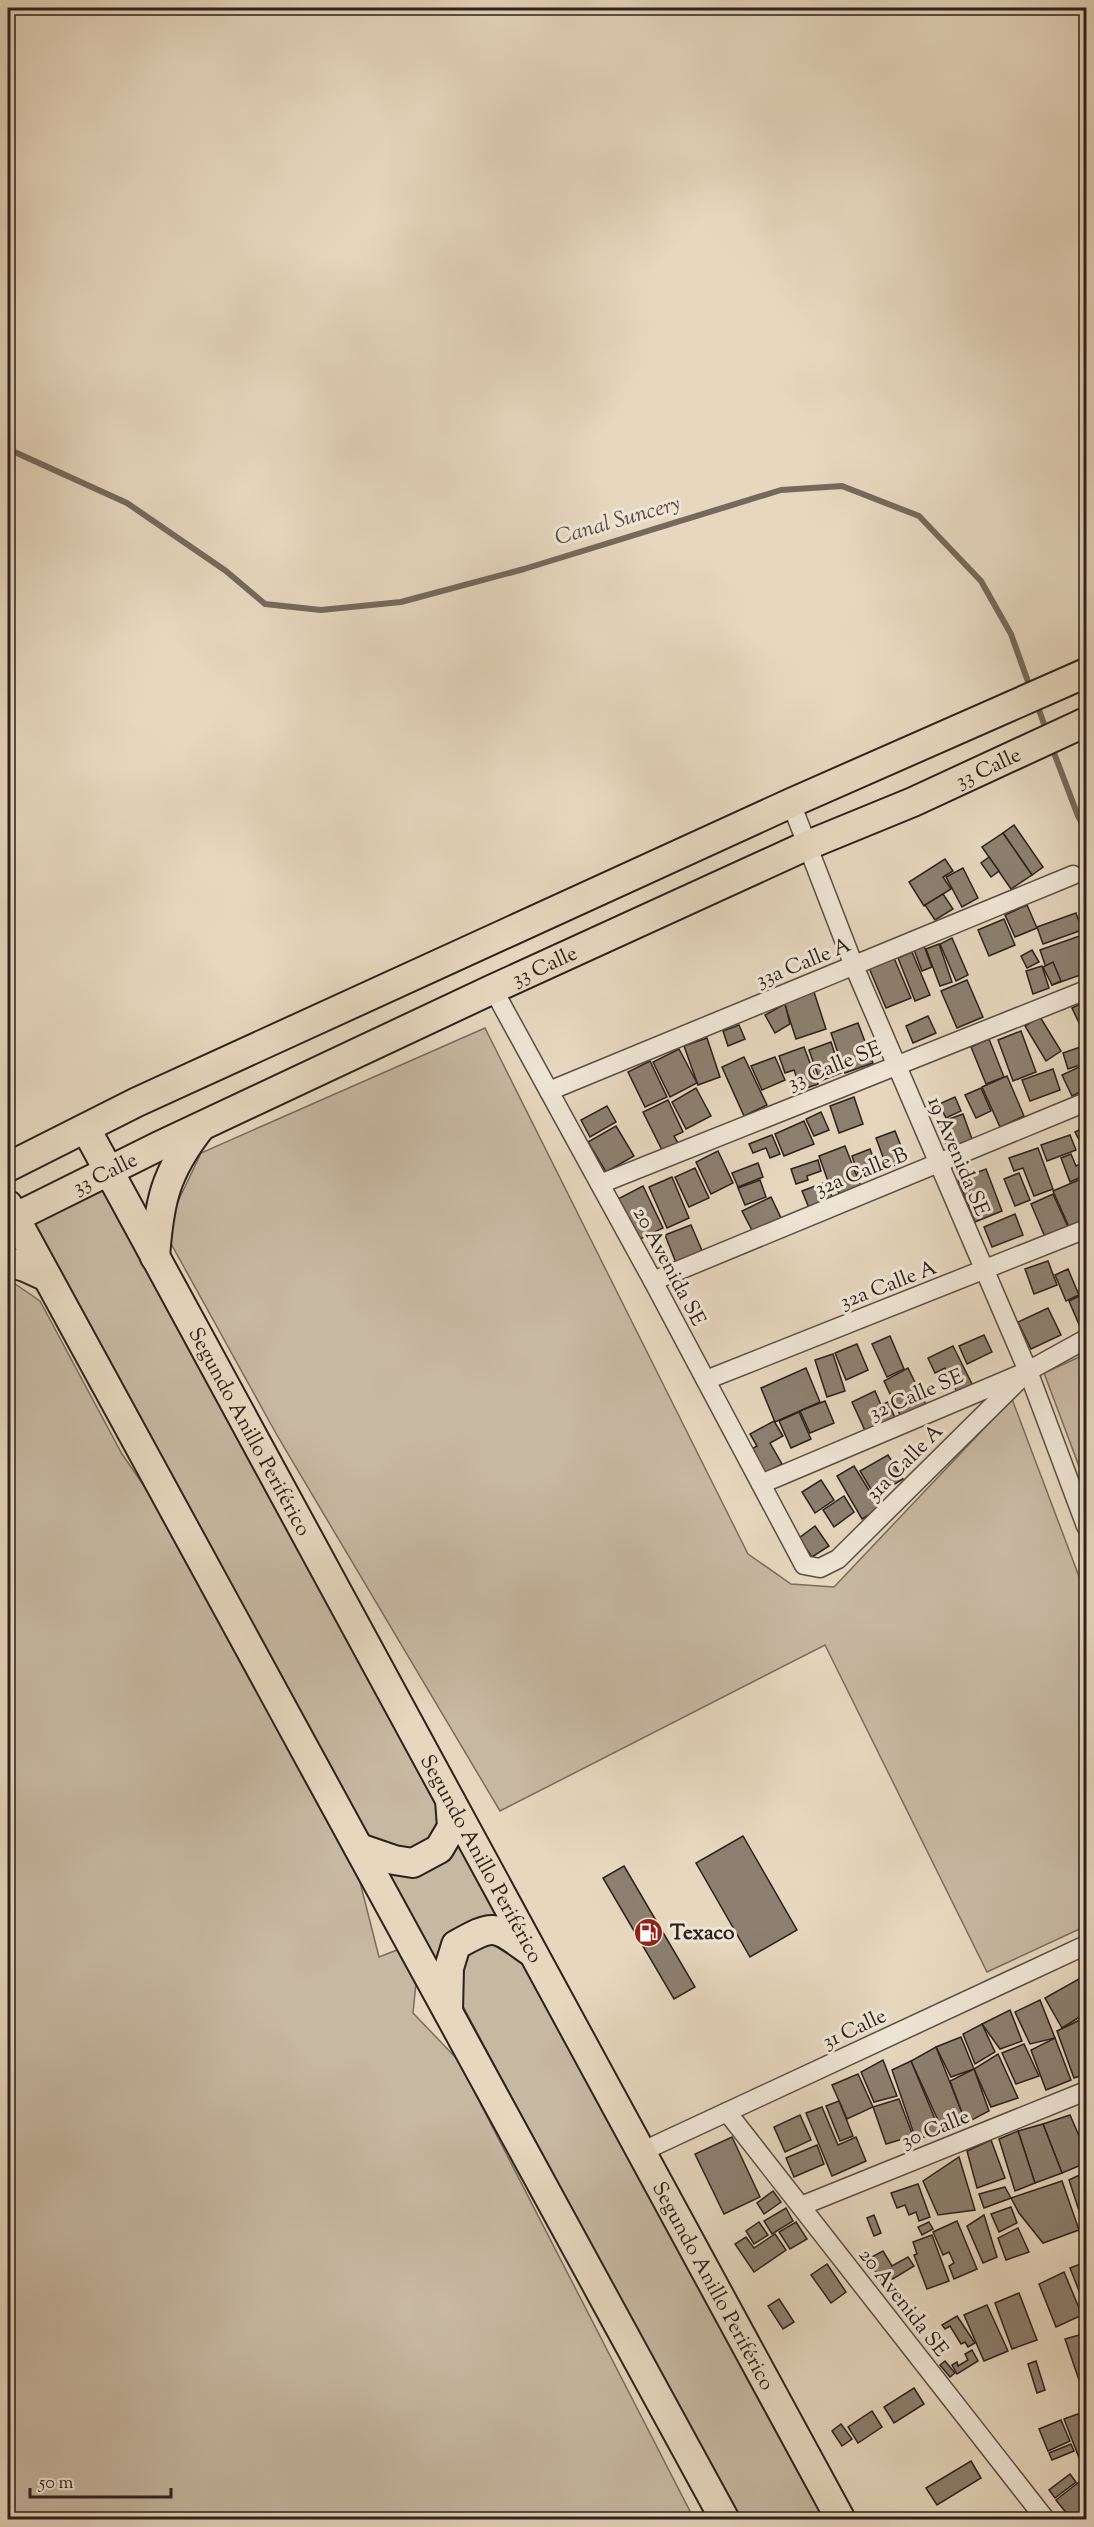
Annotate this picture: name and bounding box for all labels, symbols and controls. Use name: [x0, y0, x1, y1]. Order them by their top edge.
water label: Canal Suncery: [551, 489, 684, 555]
street label: 33 Calle: [951, 741, 1026, 797]
street label: 33a Calle A: [752, 931, 856, 997]
street label: 33 Calle: [507, 939, 583, 995]
street label: 33 Calle SE: [783, 1034, 886, 1099]
street label: 19 Avenida SE: [919, 1092, 996, 1221]
street label: 32a Calle B: [811, 1141, 913, 1205]
street label: 33 Calle: [68, 1146, 143, 1204]
street label: 20 Avenida SE: [624, 1202, 712, 1332]
street label: 32a Calle A: [836, 1254, 942, 1318]
street label: Segundo Anillo Periférico: [179, 1323, 317, 1542]
street label: 32 Calle SE: [865, 1362, 969, 1429]
street label: 31a Calle A: [860, 1418, 951, 1509]
street label: Segundo Anillo Periférico: [411, 1750, 549, 1969]
fuel station icon: Texaco: [633, 1916, 665, 1948]
place label: Texaco: [670, 1919, 735, 1949]
street label: 31 Calle: [818, 2002, 892, 2058]
street label: 30 Calle: [897, 2103, 975, 2157]
street label: Segundo Anillo Periférico: [643, 2177, 781, 2396]
street label: 20 Avenida SE: [850, 2242, 955, 2364]
scale bar: [30, 2461, 171, 2499]
text: 50 m: [38, 2471, 74, 2497]

